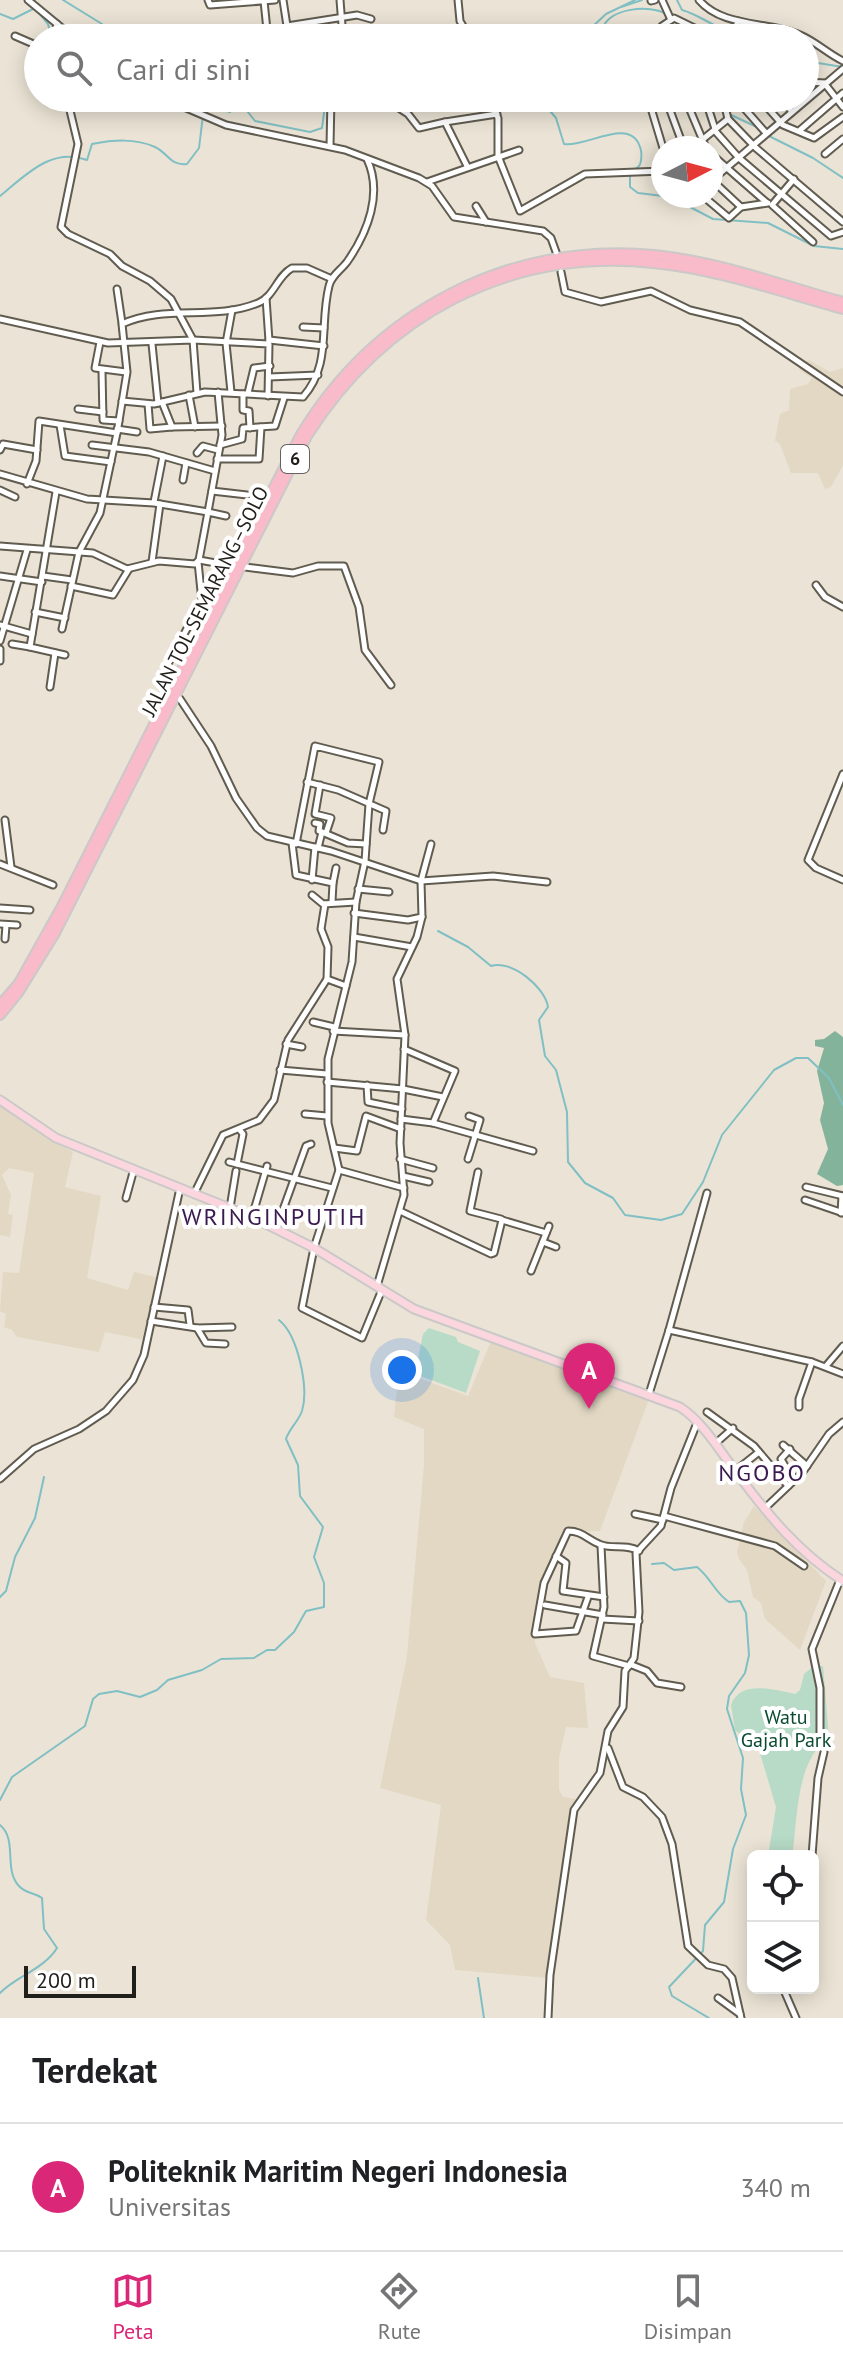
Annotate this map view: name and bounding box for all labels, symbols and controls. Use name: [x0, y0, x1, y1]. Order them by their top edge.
search box: [24, 24, 819, 112]
icon: search: [52, 46, 96, 90]
text: Cari di sini: [116, 49, 251, 88]
north arrow: [651, 136, 723, 208]
road number: 6: [281, 445, 309, 473]
street label: JALAN TOL SEMARANG–SOLO: [135, 482, 274, 721]
district label: WRINGINPUTIH: [182, 1201, 366, 1232]
pin: A: [563, 1343, 615, 1409]
your location: [382, 1350, 422, 1390]
district label: NGOBO: [718, 1457, 806, 1488]
park label: Watu Gajah Park: [741, 1704, 832, 1753]
map controls: [747, 1850, 819, 1994]
button: locate: [747, 1850, 819, 1922]
button: layers: [747, 1922, 819, 1994]
scale bar: [24, 1962, 136, 1998]
text: 200 m: [36, 1966, 96, 1994]
text: Terdekat: [32, 2048, 157, 2092]
text: Politeknik Maritim Negeri Indonesia: [108, 2151, 568, 2190]
text: A: [50, 2171, 66, 2204]
text: 340 m: [740, 2171, 811, 2204]
text: Universitas: [108, 2190, 231, 2223]
tab: Peta: [111, 2269, 155, 2345]
tab: Rute: [377, 2269, 421, 2345]
tab: Disimpan: [644, 2269, 732, 2345]

